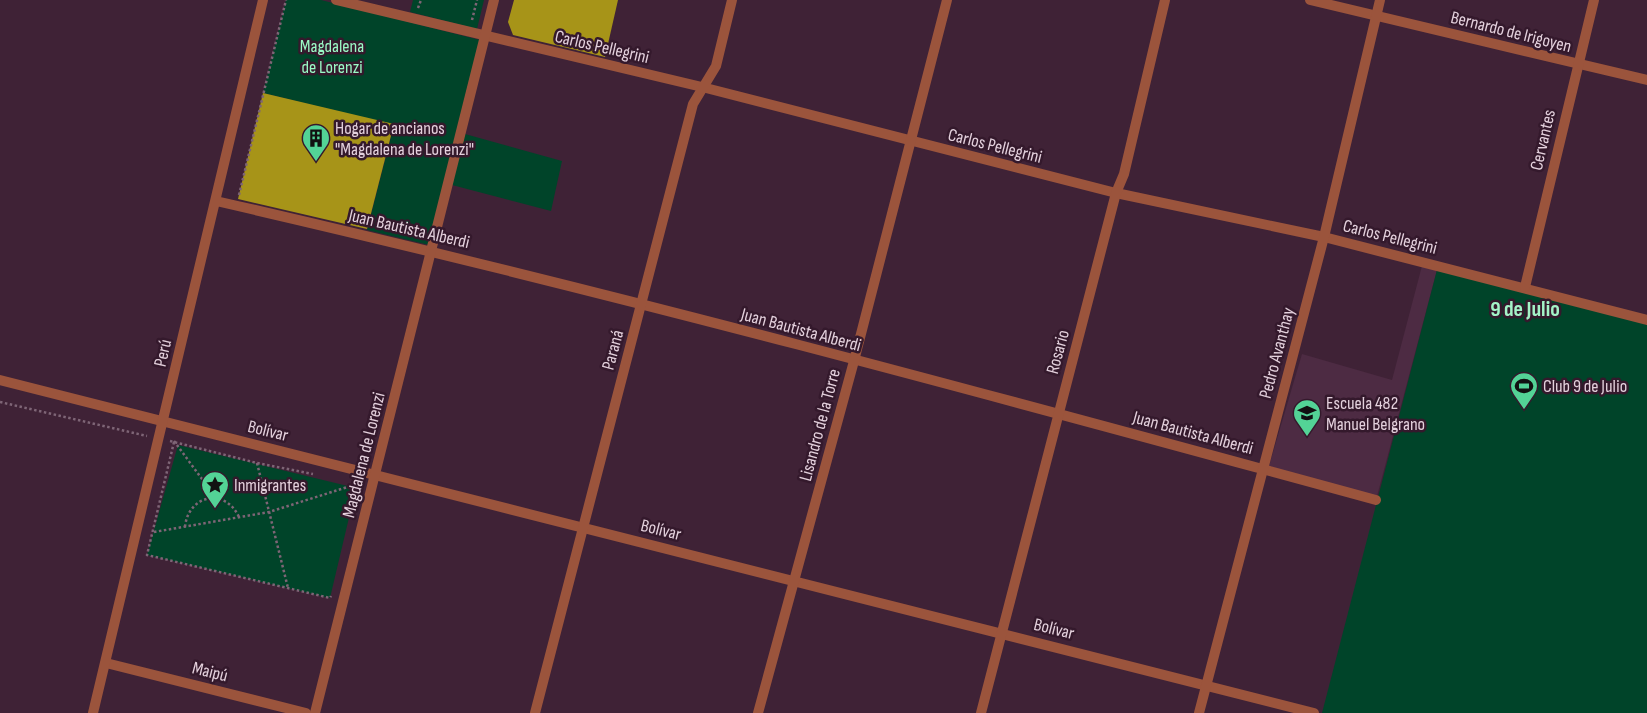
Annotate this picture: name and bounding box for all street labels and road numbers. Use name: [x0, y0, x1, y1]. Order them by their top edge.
street label: Bernardo de Irigoyen: [1448, 7, 1574, 57]
street label: Carlos Pellegrini: [553, 26, 651, 68]
street label: Cervantes: [1526, 108, 1560, 172]
street label: Carlos Pellegrini: [946, 124, 1044, 168]
street label: Juan Bautista Alberdi: [346, 205, 472, 253]
street label: Carlos Pellegrini: [1341, 215, 1439, 259]
street label: Juan Bautista Alberdi: [738, 304, 863, 356]
street label: Pedro Avanthay: [1255, 305, 1299, 401]
street label: Paraná: [598, 328, 628, 372]
street label: Rosario: [1042, 328, 1074, 376]
street label: Perú: [150, 337, 176, 369]
street label: Lisandro de la Torre: [795, 367, 845, 483]
street label: Magdalena de Lorenzi: [338, 390, 390, 520]
street label: Juan Bautista Alberdi: [1130, 407, 1255, 459]
street label: Bolívar: [246, 416, 290, 446]
street label: Bolívar: [639, 515, 683, 545]
street label: Bolívar: [1032, 614, 1076, 644]
street label: Maipú: [190, 657, 230, 687]

